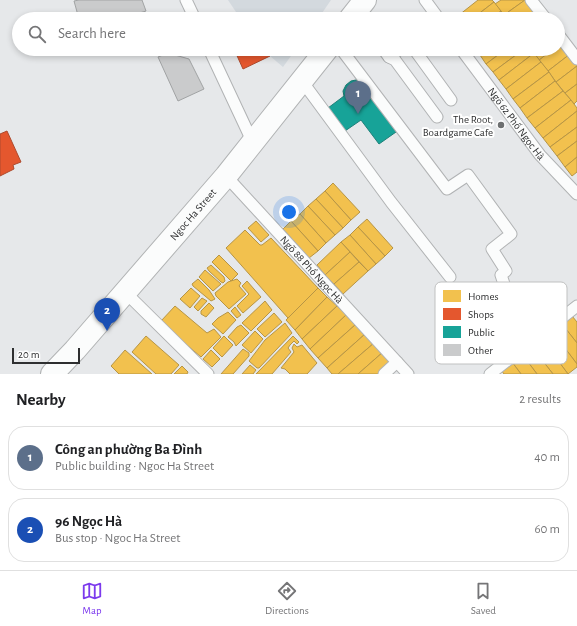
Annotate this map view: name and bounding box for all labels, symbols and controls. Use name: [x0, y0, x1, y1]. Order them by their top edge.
search box: [12, 12, 565, 56]
icon: search: [26, 23, 48, 45]
text: Search here: [58, 26, 126, 41]
pin: 1: [345, 81, 371, 114]
street label: Ngõ 62 Phố Ngọc Hà: [486, 85, 547, 162]
place label: The Root, Boardgame Cafe: [423, 114, 493, 138]
marker: The Root, Boardgame Cafe: [496, 120, 506, 130]
street label: Ngoc Ha Street: [168, 186, 218, 242]
your location: [279, 202, 299, 222]
street label: Ngõ 88 Phố Ngọc Hà: [278, 234, 346, 305]
legend: [435, 282, 567, 364]
text: Homes: [468, 291, 499, 302]
pin: 2: [94, 298, 120, 331]
text: Shops: [468, 309, 494, 320]
text: Public: [468, 327, 495, 338]
text: Other: [468, 345, 493, 356]
scale bar: [12, 346, 80, 365]
text: 20 m: [18, 349, 39, 360]
text: Nearby: [16, 391, 66, 408]
text: 2 results: [519, 393, 561, 406]
text: Công an phường Ba Đình: [55, 442, 202, 457]
text: 1: [28, 451, 32, 464]
text: 40 m: [534, 451, 560, 464]
text: Public building · Ngoc Ha Street: [55, 460, 214, 473]
text: 96 Ngọc Hà: [55, 514, 122, 529]
text: 2: [27, 523, 33, 536]
text: 60 m: [534, 523, 560, 536]
text: Bus stop · Ngoc Ha Street: [55, 532, 180, 545]
tab: Map: [81, 580, 103, 617]
tab: Directions: [265, 580, 309, 617]
tab: Saved: [471, 580, 496, 617]

